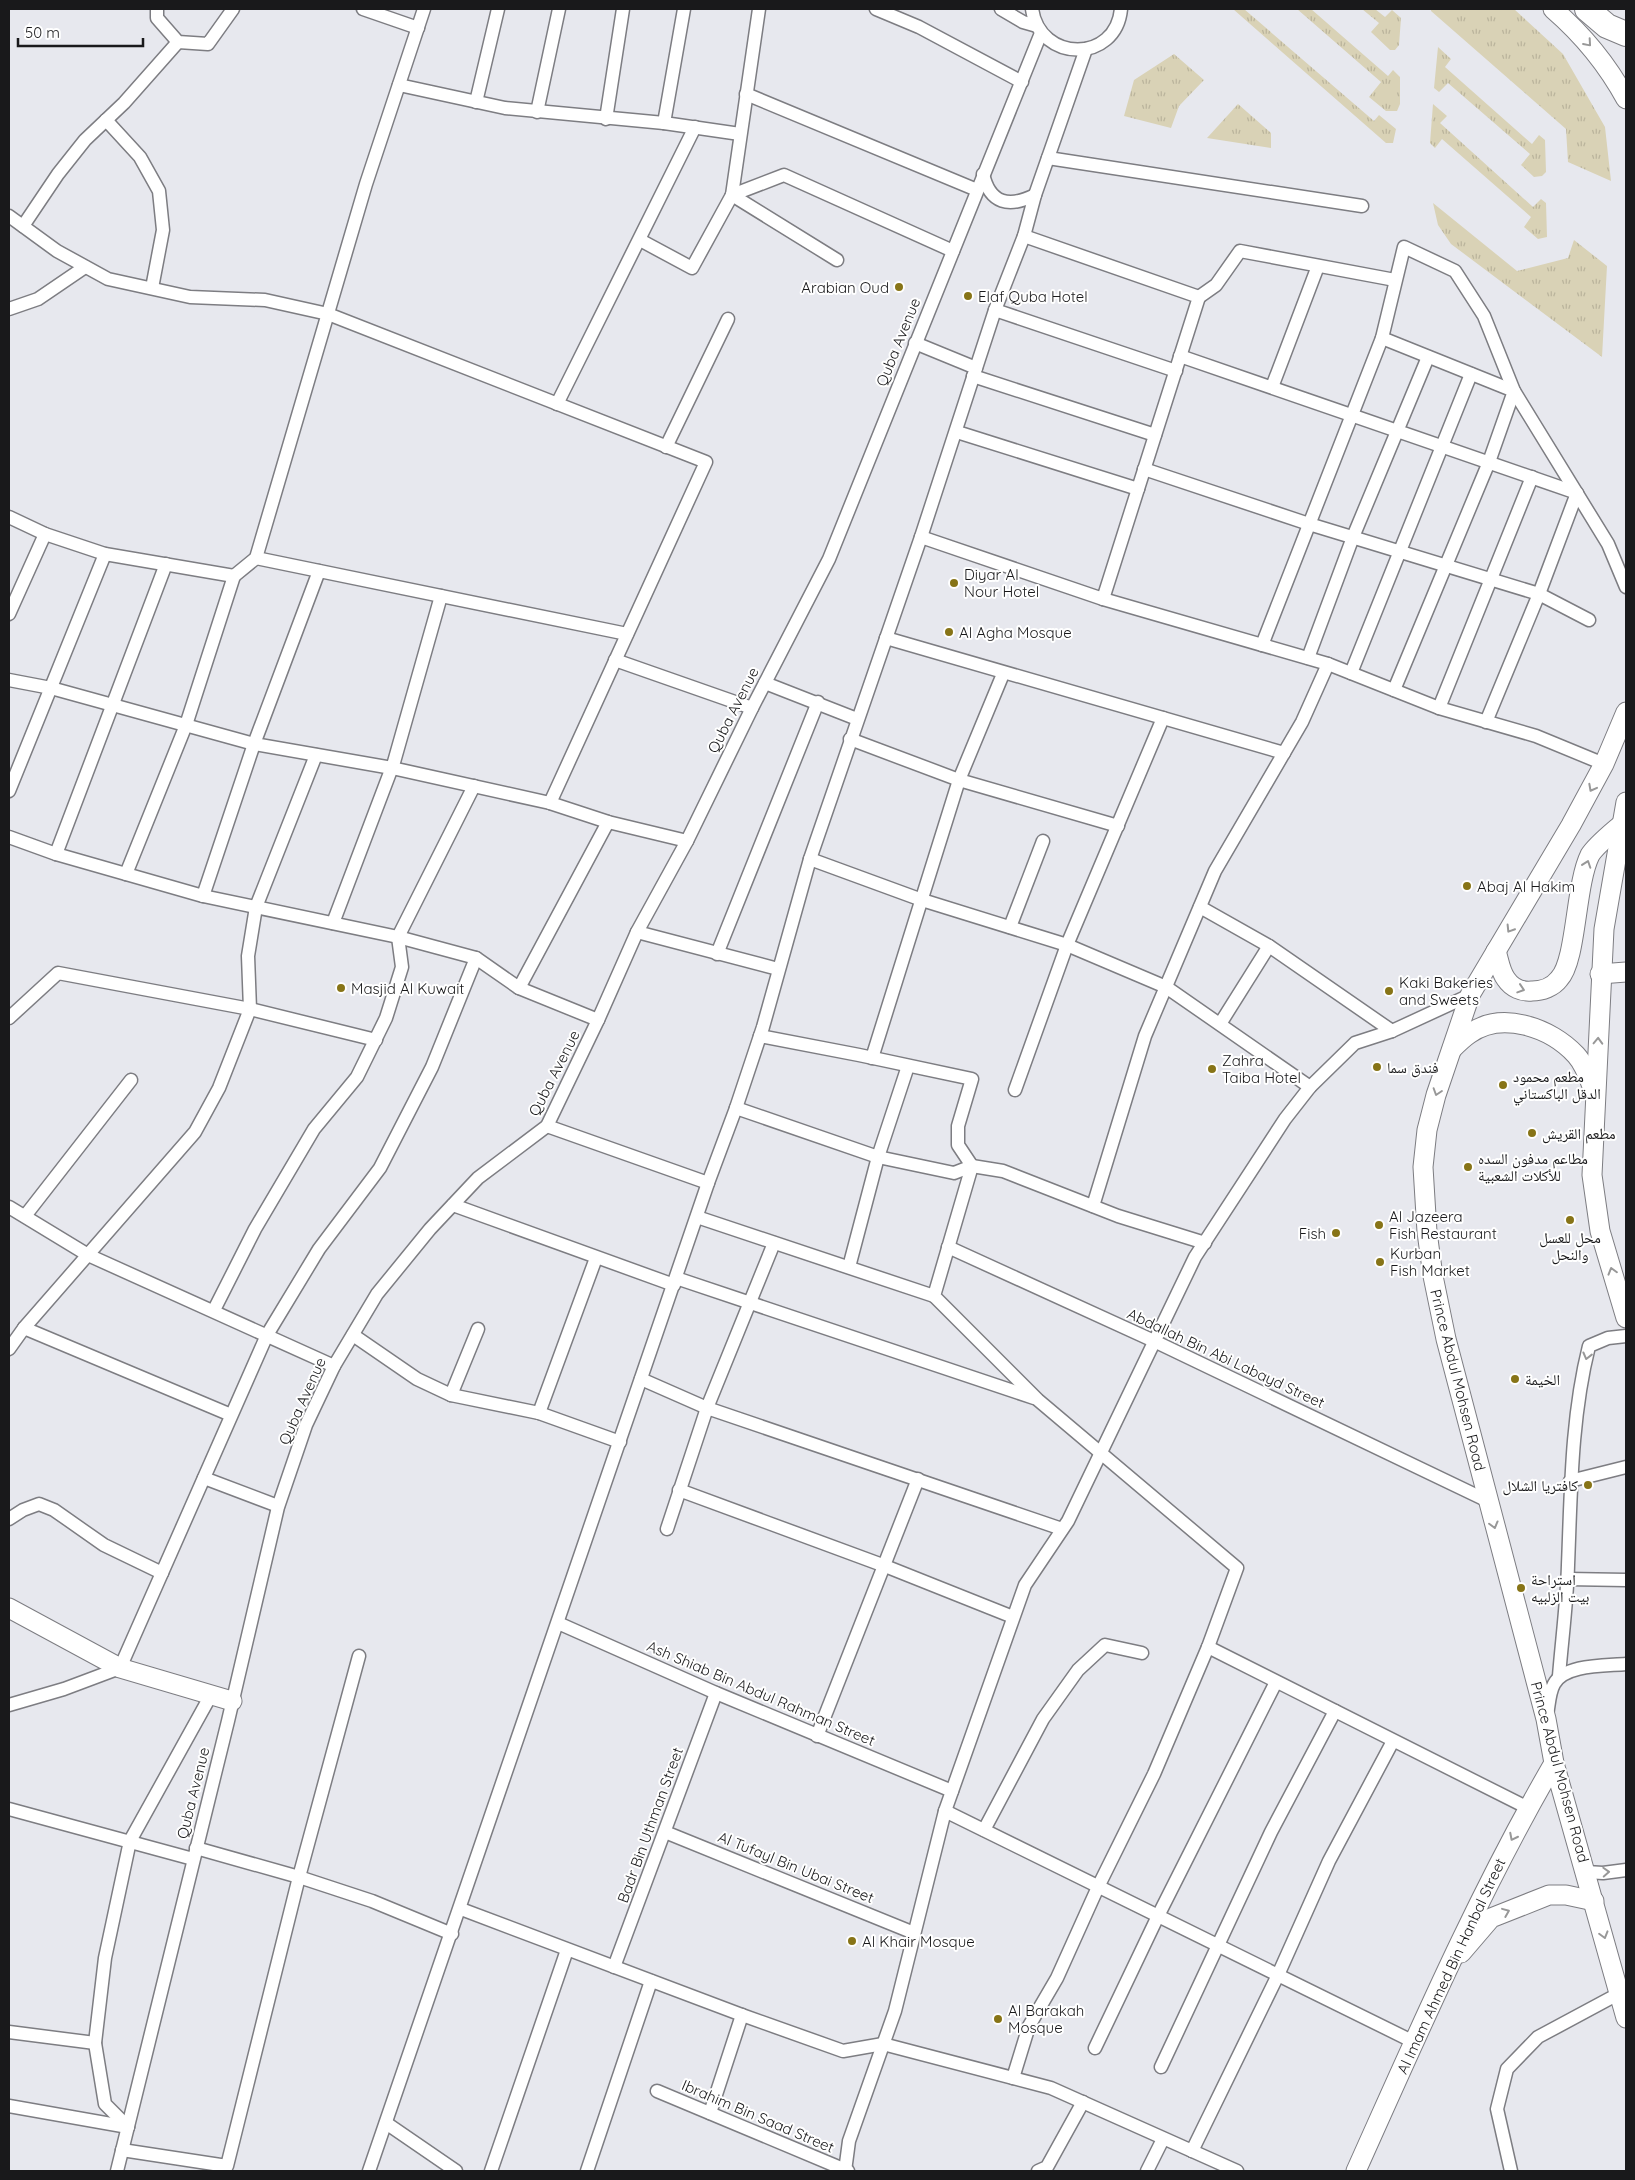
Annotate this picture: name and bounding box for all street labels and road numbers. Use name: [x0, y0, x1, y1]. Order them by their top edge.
street label: Quba Avenue: [872, 295, 924, 389]
street label: Quba Avenue: [703, 664, 763, 756]
street label: Quba Avenue: [524, 1027, 584, 1119]
street label: Prince Abdul Mohsen Road: [1426, 1287, 1490, 1473]
street label: Abdallah Bin Abi Labayd Street: [1124, 1304, 1328, 1412]
street label: Quba Avenue: [274, 1354, 330, 1448]
street label: Ash Shiab Bin Abdul Rahman Street: [644, 1636, 878, 1750]
street label: Prince Abdul Mohsen Road: [1527, 1679, 1593, 1865]
street label: Quba Avenue: [172, 1745, 214, 1841]
street label: Badr Bin Uthman Street: [613, 1745, 687, 1905]
street label: Al Tufayl Bin Ubai Street: [715, 1827, 877, 1907]
street label: Al Imam Ahmed Bin Hanbal Street: [1392, 1855, 1510, 2077]
street label: Ibrahim Bin Saad Street: [679, 2075, 837, 2157]

